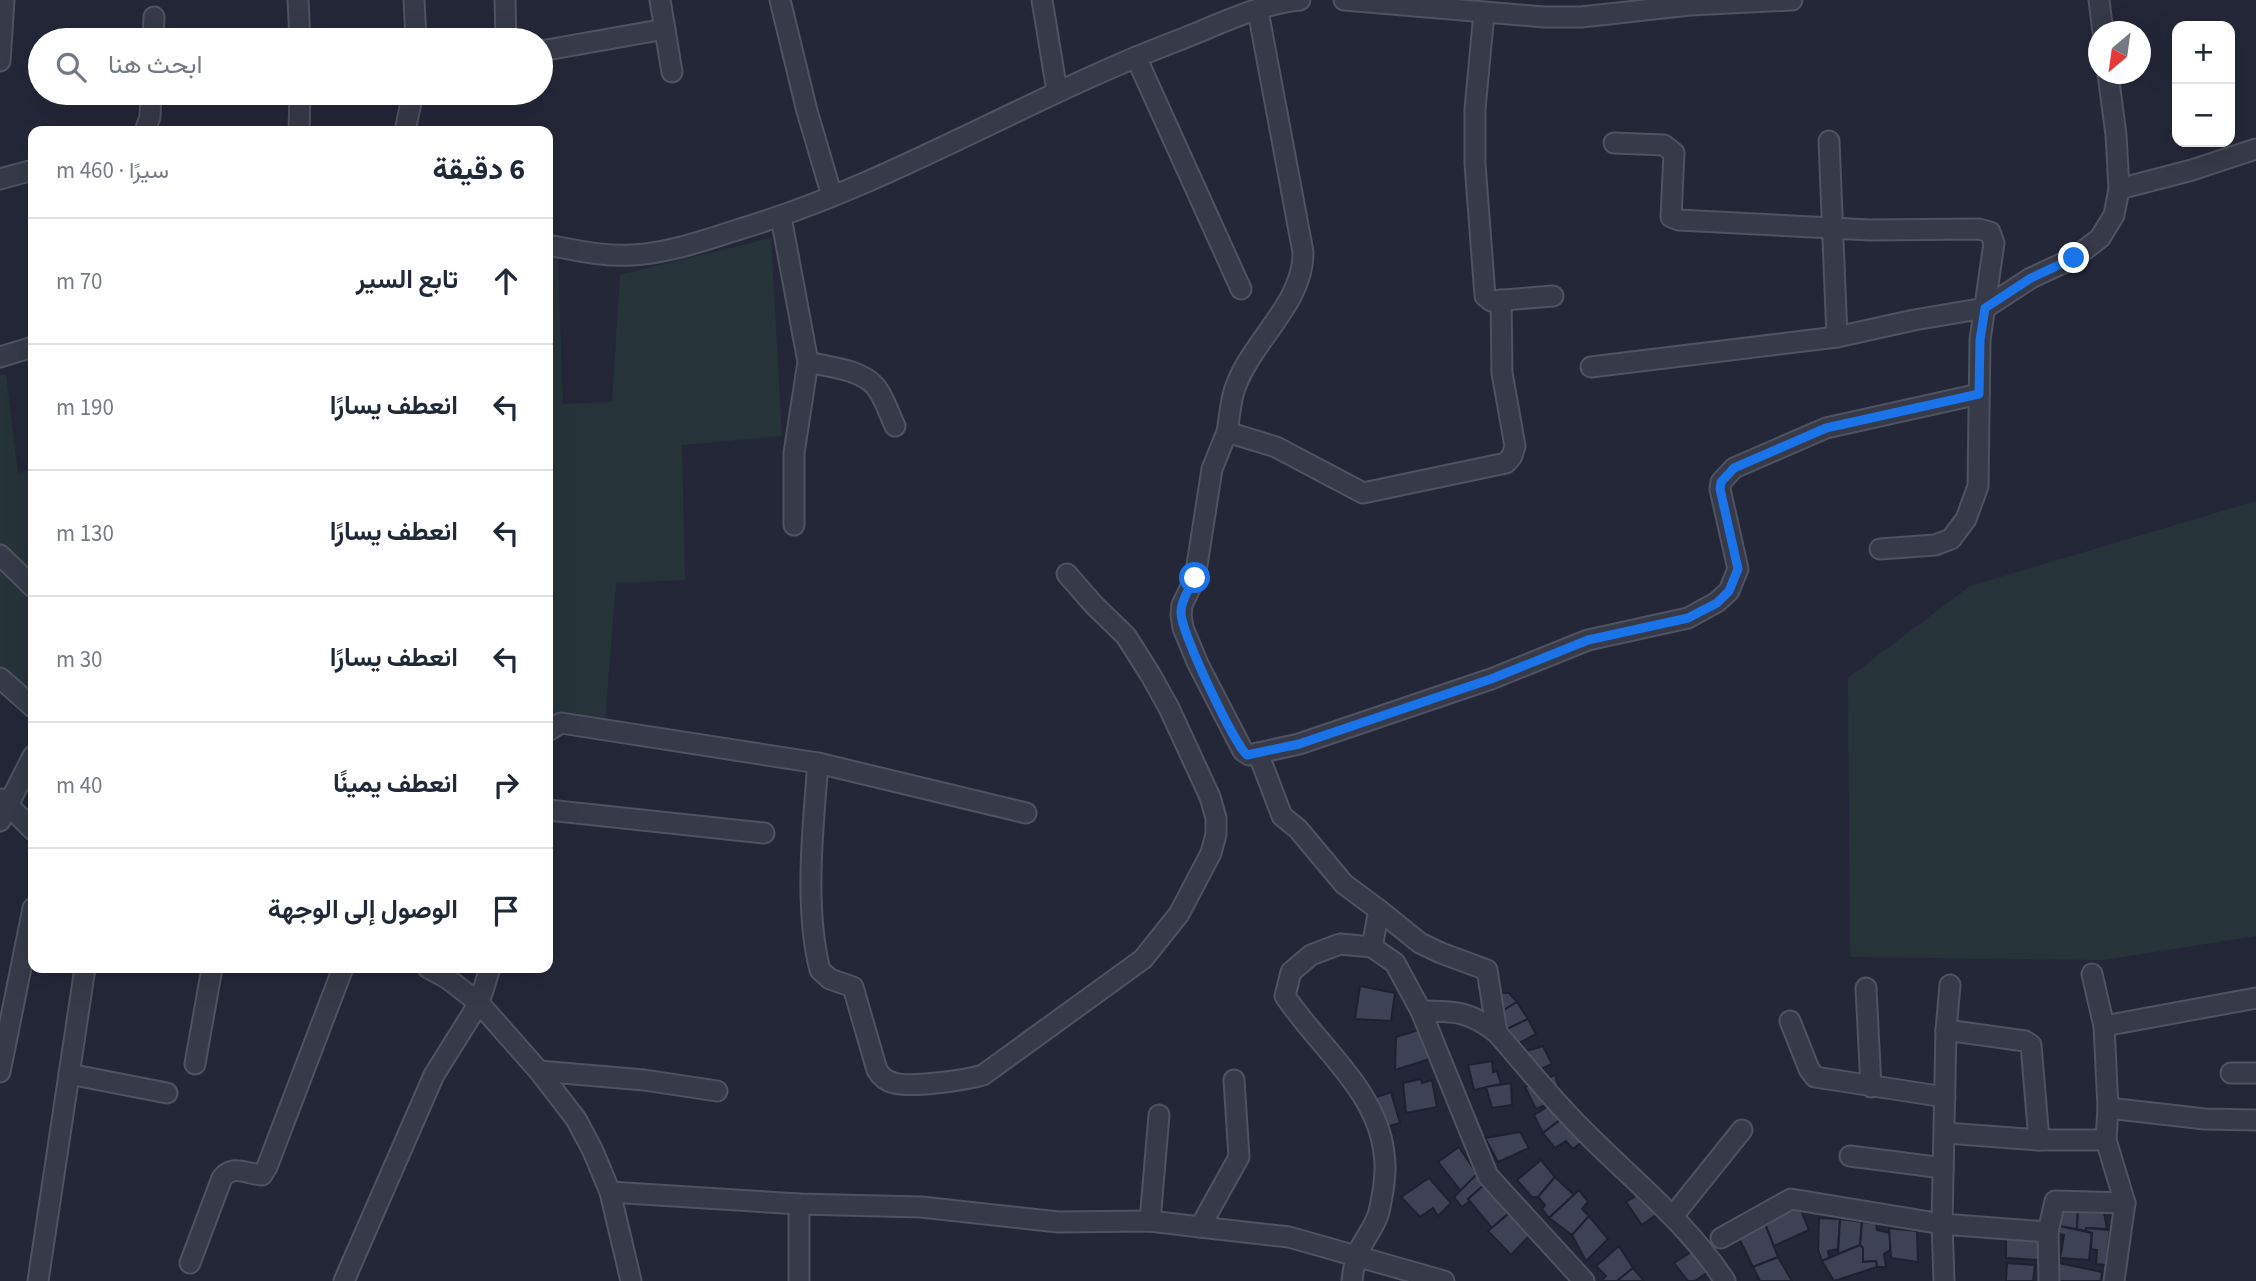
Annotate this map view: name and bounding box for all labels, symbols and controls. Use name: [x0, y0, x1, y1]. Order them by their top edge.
north arrow: [2088, 21, 2151, 84]
map controls: [2172, 21, 2235, 147]
button: +: [2172, 21, 2235, 84]
search box: [28, 28, 553, 105]
text: ابحث هنا: [108, 46, 202, 83]
icon: search: [52, 48, 90, 86]
button: −: [2172, 84, 2235, 147]
text: 6 دقيقة: [432, 148, 525, 191]
text: سيرًا · 460 m: [56, 154, 169, 187]
route end: [2058, 242, 2089, 273]
text: تابع السير: [356, 261, 458, 298]
icon: ahead: [487, 262, 525, 300]
text: 70 m: [56, 265, 103, 298]
text: انعطف يسارًا: [330, 387, 458, 424]
icon: left: [487, 388, 525, 426]
text: 190 m: [56, 391, 114, 424]
text: انعطف يسارًا: [330, 513, 458, 550]
icon: left: [487, 514, 525, 552]
text: 130 m: [56, 517, 114, 550]
route start: [1179, 562, 1210, 593]
text: انعطف يسارًا: [330, 639, 458, 676]
icon: left: [487, 640, 525, 678]
text: 30 m: [56, 643, 103, 676]
text: انعطف يمينًا: [333, 765, 458, 802]
icon: right: [487, 766, 525, 804]
text: 40 m: [56, 769, 103, 802]
text: الوصول إلى الوجهة: [268, 891, 458, 928]
icon: arrive: [487, 892, 525, 930]

